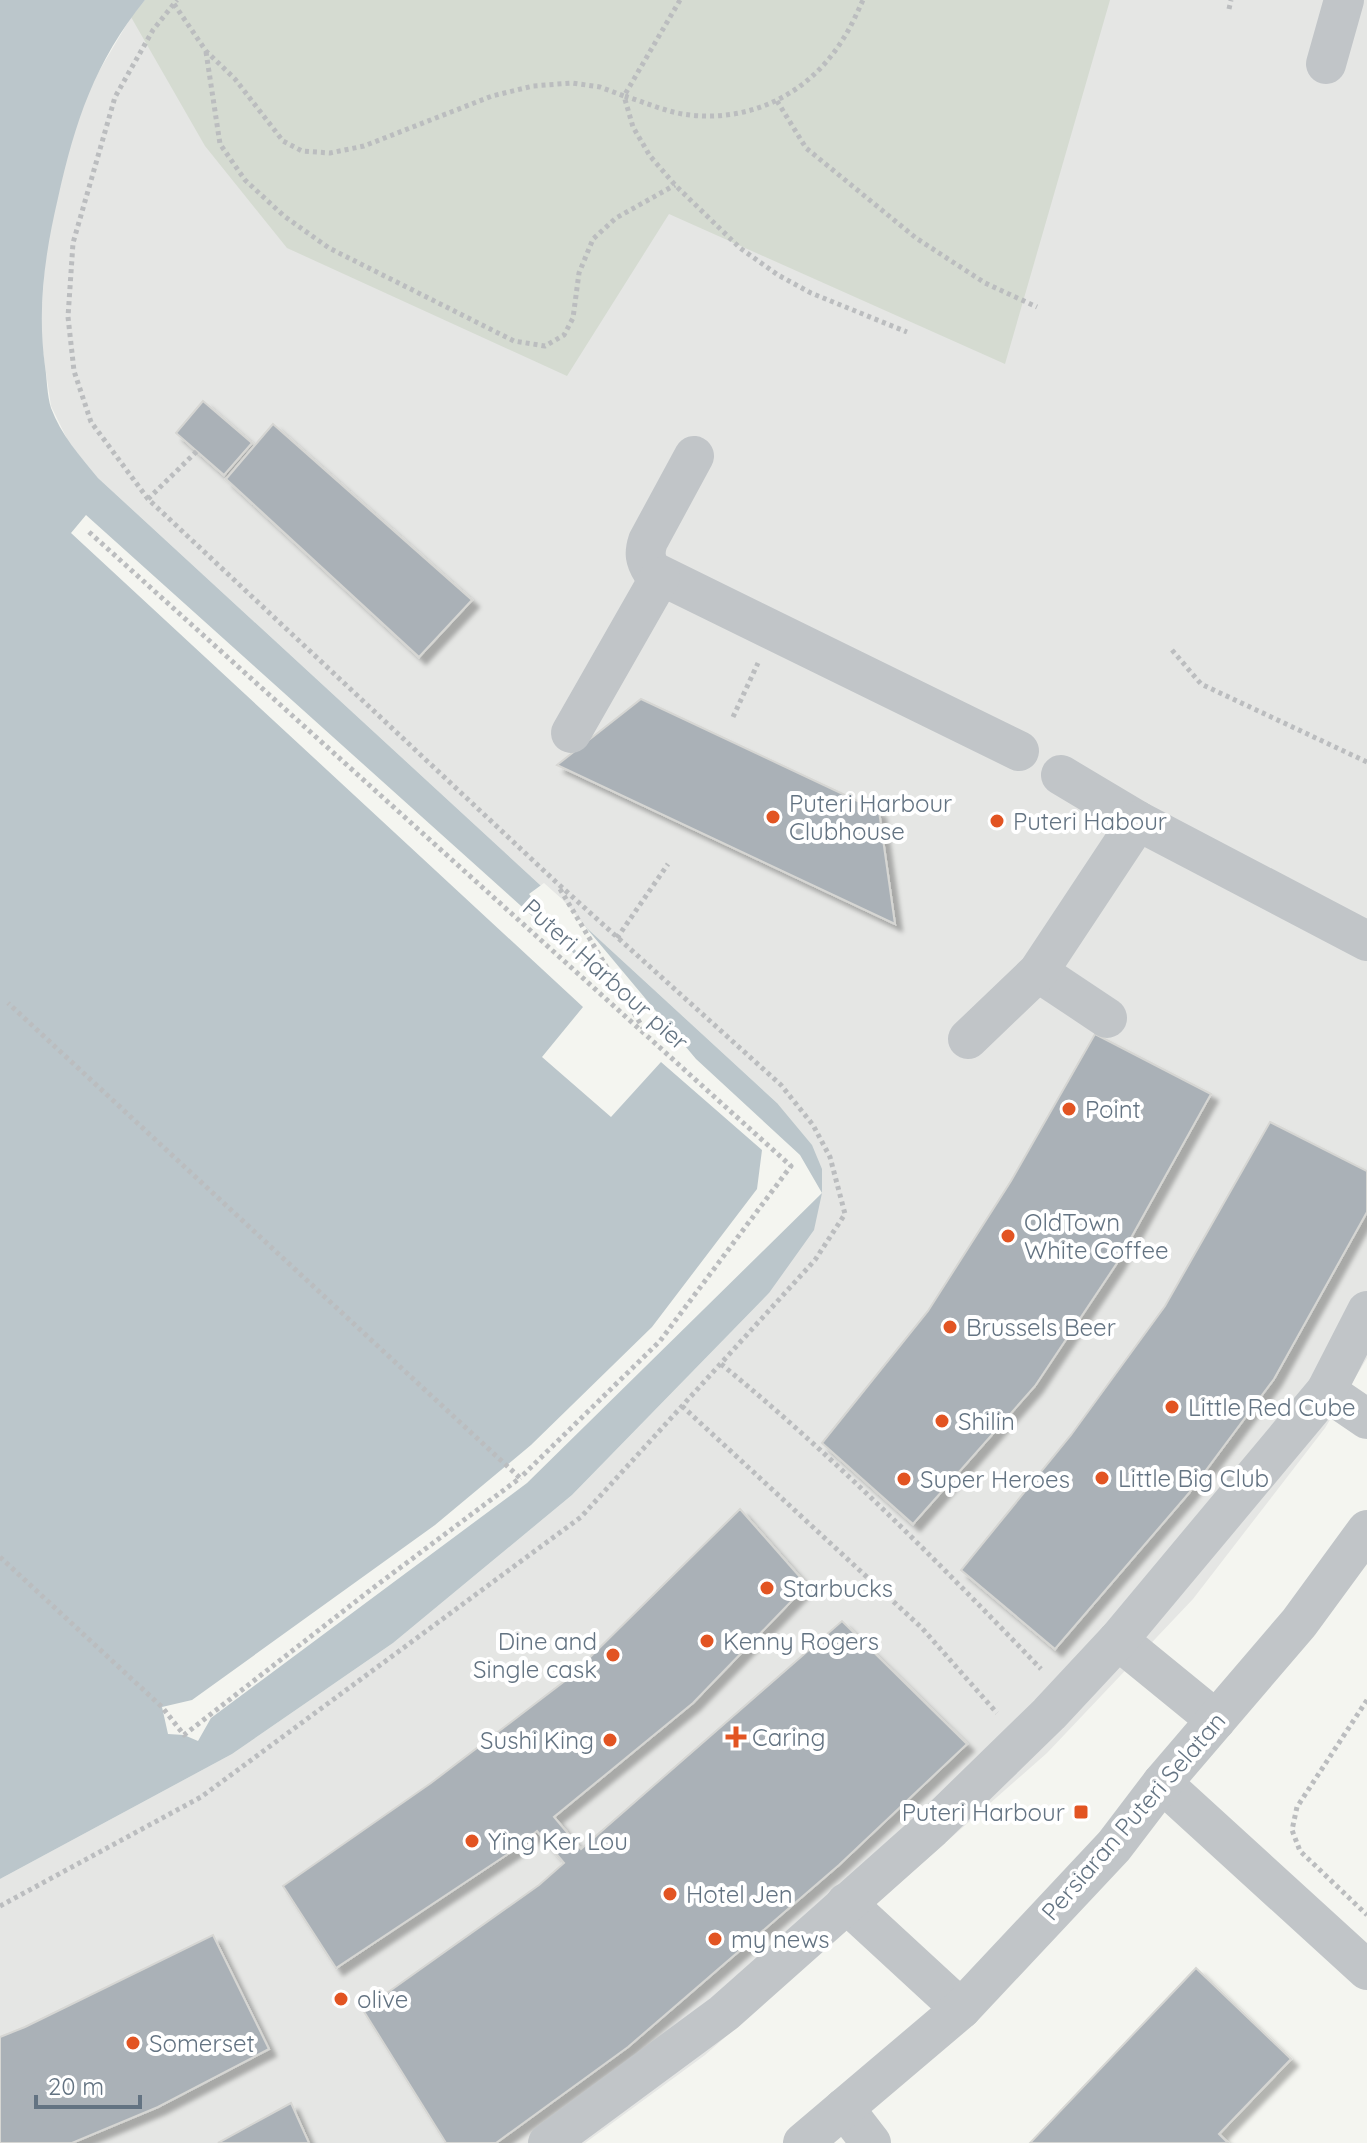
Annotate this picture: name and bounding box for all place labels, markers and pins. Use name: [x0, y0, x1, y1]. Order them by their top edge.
place label: Puteri Harbour Clubhouse: [789, 788, 952, 846]
place label: Puteri Habour: [1013, 806, 1167, 836]
marker: Puteri Harbour Clubhouse: [764, 808, 782, 826]
marker: Puteri Habour: [988, 812, 1006, 830]
place label: Point: [1085, 1094, 1141, 1124]
marker: Point: [1060, 1100, 1078, 1118]
place label: OldTown White Coffee: [1024, 1207, 1169, 1265]
marker: OldTown White Coffee: [999, 1227, 1017, 1245]
place label: Brussels Beer: [966, 1312, 1116, 1342]
marker: Brussels Beer: [941, 1318, 959, 1336]
place label: Little Red Cube: [1188, 1392, 1356, 1422]
marker: Little Red Cube: [1163, 1398, 1181, 1416]
place label: Shilin: [958, 1406, 1015, 1436]
marker: Shilin: [933, 1412, 951, 1430]
place label: Little Big Club: [1118, 1463, 1269, 1493]
place label: Super Heroes: [920, 1464, 1070, 1494]
marker: Little Big Club: [1093, 1469, 1111, 1487]
marker: Super Heroes: [895, 1470, 913, 1488]
place label: Starbucks: [783, 1573, 893, 1603]
marker: Starbucks: [758, 1579, 776, 1597]
place label: Dine and Single cask: [473, 1626, 597, 1684]
place label: Kenny Rogers: [723, 1626, 879, 1656]
marker: Kenny Rogers: [698, 1632, 716, 1650]
marker: Dine and Single cask: [604, 1646, 622, 1664]
place label: Caring: [752, 1722, 825, 1752]
place label: Sushi King: [480, 1725, 594, 1755]
marker: Caring: [727, 1728, 745, 1746]
marker: Sushi King: [601, 1731, 619, 1749]
place label: Puteri Harbour: [902, 1797, 1065, 1827]
marker: Puteri Harbour: [1072, 1803, 1090, 1821]
place label: Ying Ker Lou: [488, 1826, 628, 1856]
marker: Ying Ker Lou: [463, 1832, 481, 1850]
place label: Hotel Jen: [686, 1879, 793, 1909]
marker: Hotel Jen: [661, 1885, 679, 1903]
place label: my news: [731, 1924, 830, 1954]
marker: my news: [706, 1930, 724, 1948]
place label: olive: [357, 1984, 408, 2014]
marker: olive: [332, 1990, 350, 2008]
place label: Somerset: [149, 2028, 255, 2058]
marker: Somerset: [124, 2034, 142, 2052]

